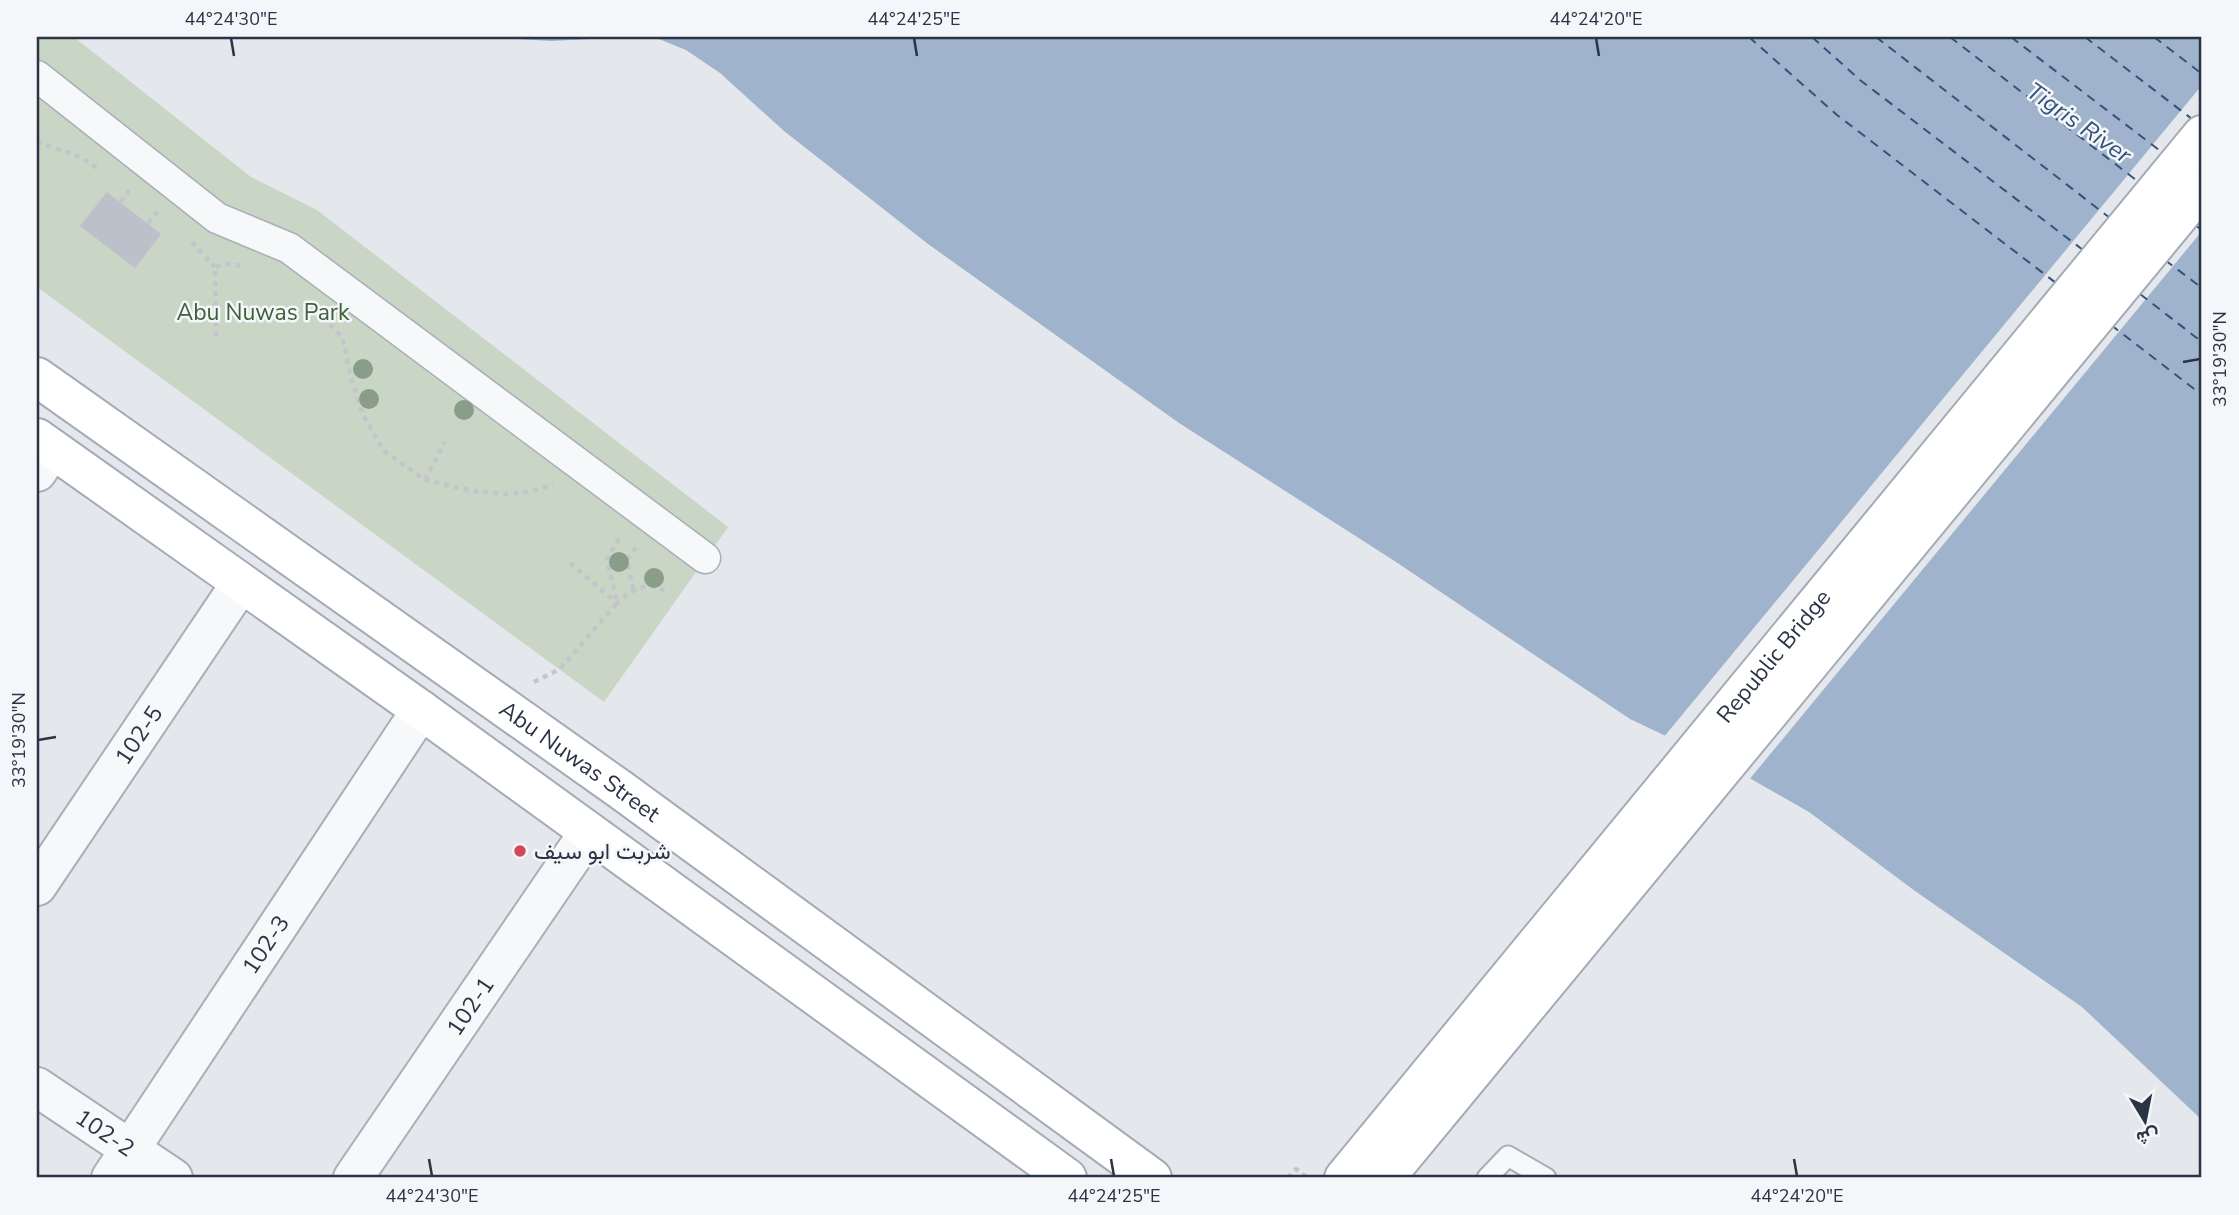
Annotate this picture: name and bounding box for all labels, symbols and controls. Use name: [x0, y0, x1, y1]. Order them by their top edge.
text: 44°24'30"E: [185, 7, 278, 31]
text: 44°24'25"E: [868, 7, 961, 31]
text: 44°24'20"E: [1550, 7, 1643, 31]
water label: Tigris River: [2020, 75, 2139, 172]
park label: Abu Nuwas Park: [176, 297, 350, 328]
text: 33°19'30"N: [2208, 311, 2232, 407]
street label: Republic Bridge: [1710, 583, 1838, 729]
text: 33°19'30"N: [7, 692, 31, 788]
street label: Abu Nuwas Street: [493, 694, 667, 830]
street label: 102-5: [108, 700, 170, 771]
place label: شربت ابو سيف: [534, 836, 671, 867]
marker: شربت ابو سيف: [512, 843, 528, 859]
street label: 102-3: [235, 909, 297, 981]
street label: 102-1: [439, 971, 502, 1042]
north arrow: [2110, 1086, 2180, 1156]
street label: 102-2: [69, 1102, 141, 1164]
text: ش: [2134, 1122, 2161, 1152]
text: 44°24'30"E: [386, 1184, 479, 1208]
text: 44°24'25"E: [1068, 1184, 1161, 1208]
text: 44°24'20"E: [1751, 1184, 1844, 1208]

